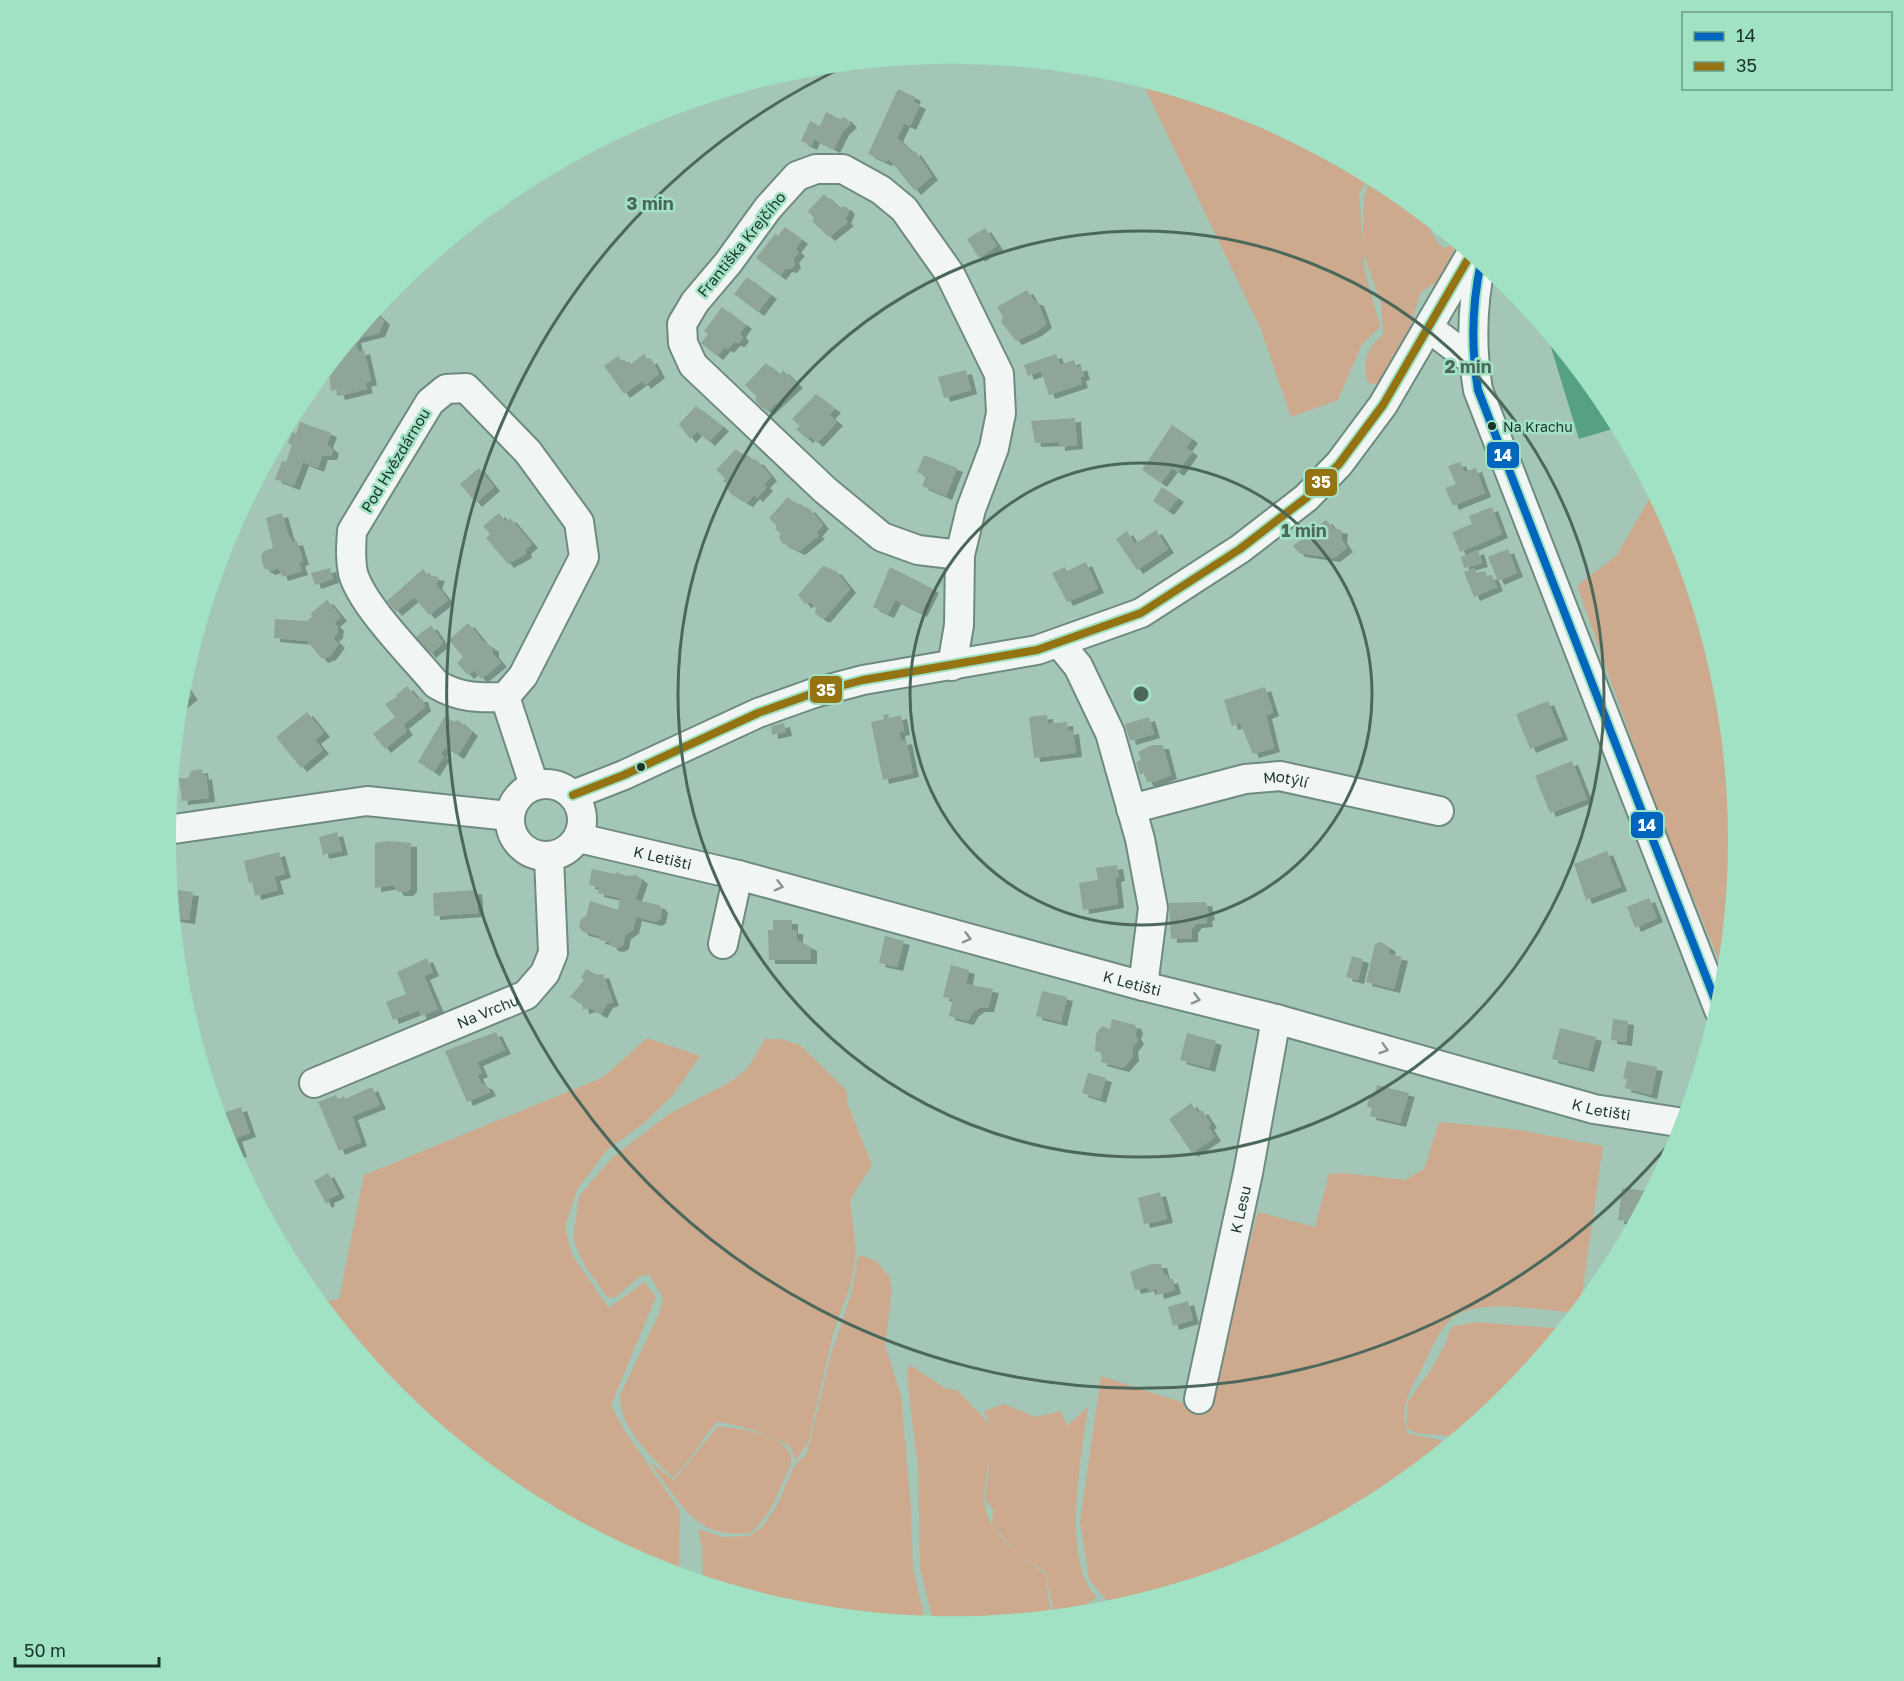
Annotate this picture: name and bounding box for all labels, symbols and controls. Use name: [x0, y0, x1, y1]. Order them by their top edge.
legend: [1682, 12, 1892, 90]
text: 14: [1736, 24, 1756, 46]
text: 35: [1736, 54, 1757, 76]
street label: Františka Krejčího: [693, 188, 789, 300]
text: 3 min: [626, 192, 674, 214]
text: 2 min: [1444, 355, 1492, 377]
street label: Pod Hvězdárnou: [357, 405, 433, 515]
place label: Na Krachu: [1503, 418, 1573, 435]
marker: Na Krachu: [1486, 420, 1498, 432]
line badge: 14: [1486, 441, 1520, 469]
text: 14: [1494, 445, 1512, 465]
line badge: 35: [1304, 468, 1338, 497]
text: 35: [1311, 472, 1331, 492]
text: 1 min: [1281, 519, 1327, 541]
line badge: 35: [809, 675, 843, 704]
text: 35: [816, 680, 836, 700]
centre of rings: [1131, 684, 1151, 704]
unlabelled marker: [635, 761, 647, 773]
street label: Motýlí: [1263, 766, 1311, 791]
line badge: 14: [1630, 811, 1664, 839]
text: 14: [1638, 815, 1656, 835]
street label: K Letišti: [632, 842, 694, 873]
one-way arrow: [773, 879, 784, 891]
one-way arrow: [962, 930, 972, 943]
street label: K Letišti: [1101, 967, 1163, 999]
street label: Na Vrchu: [454, 990, 521, 1032]
one-way arrow: [1191, 991, 1201, 1004]
one-way arrow: [1378, 1042, 1389, 1054]
street label: K Letišti: [1570, 1094, 1632, 1124]
street label: K Lesu: [1226, 1184, 1254, 1235]
scale bar: [15, 1630, 159, 1668]
text: 50 m: [24, 1639, 66, 1661]

